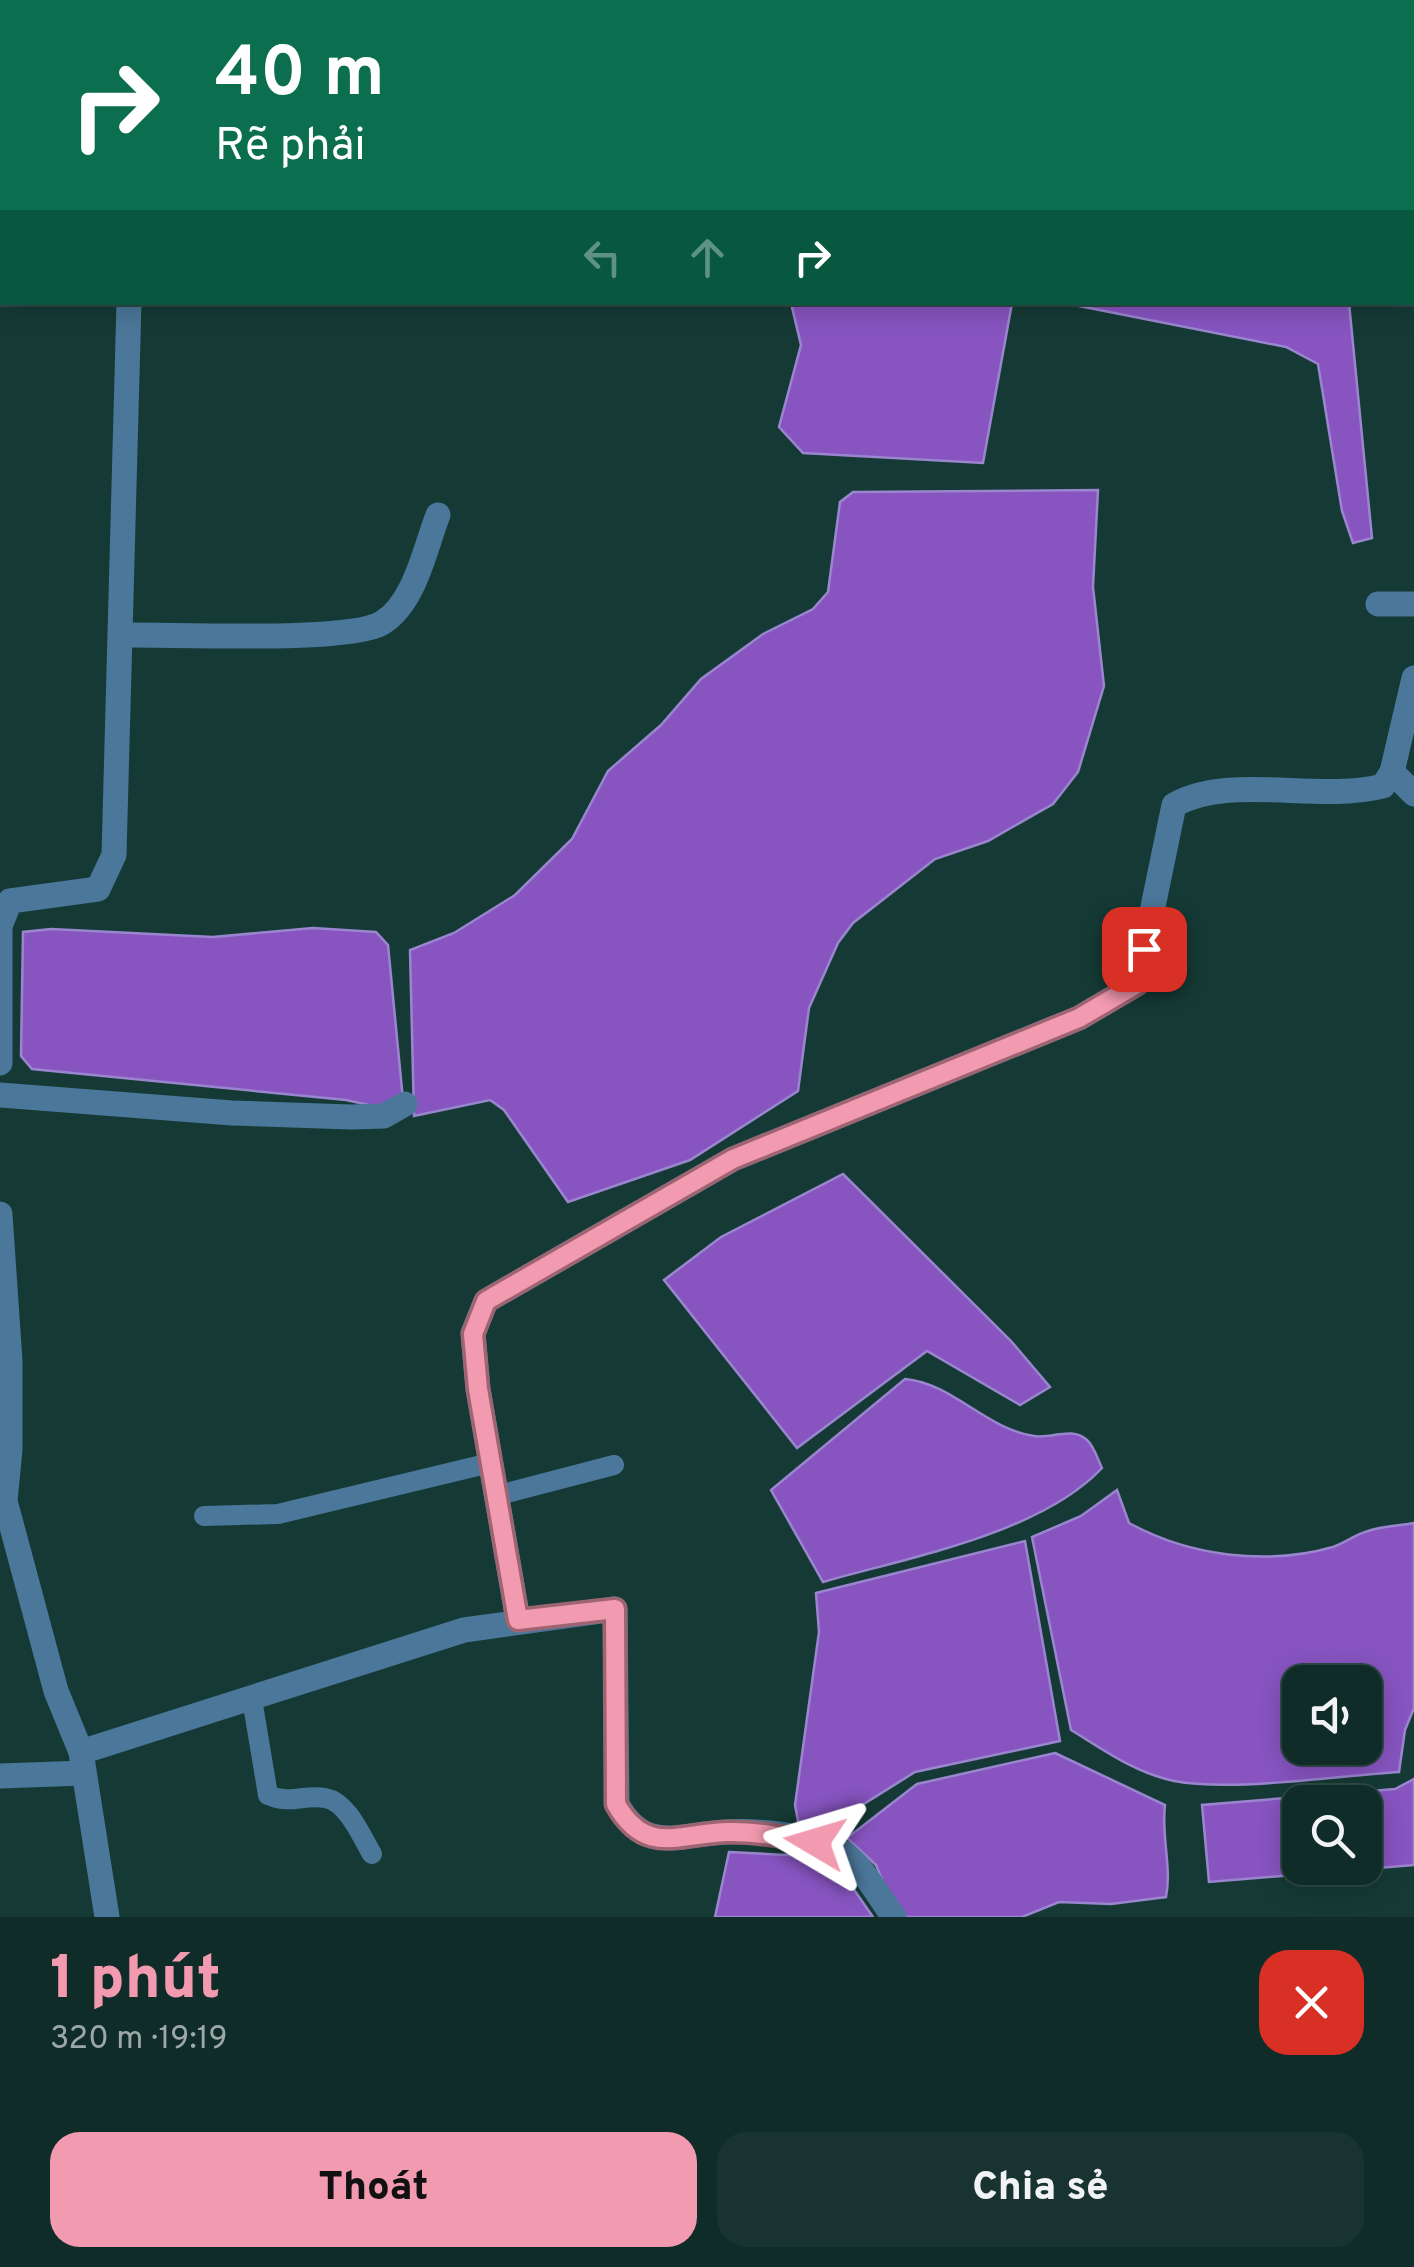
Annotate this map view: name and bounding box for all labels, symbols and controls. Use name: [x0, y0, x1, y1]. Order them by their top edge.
text: 40 m: [215, 32, 385, 121]
icon: right: [50, 40, 180, 170]
text: Rẽ phải: [215, 119, 366, 176]
icon: left: [575, 230, 630, 285]
icon: ahead: [680, 230, 735, 285]
icon: right: [785, 230, 840, 285]
pin: [1102, 907, 1187, 992]
icon: arrive: [1117, 922, 1172, 977]
map controls: [1282, 1665, 1382, 1885]
button: sound: [1282, 1665, 1382, 1765]
button: search: [1282, 1785, 1382, 1885]
position arrow: [763, 1790, 867, 1894]
text: 1 phút: [50, 1944, 221, 2020]
button: close: [1259, 1950, 1364, 2055]
text: 320 m · 19:19: [50, 2020, 228, 2060]
button: Thoát: [50, 2132, 697, 2247]
button: Chia sẻ: [717, 2132, 1364, 2247]

